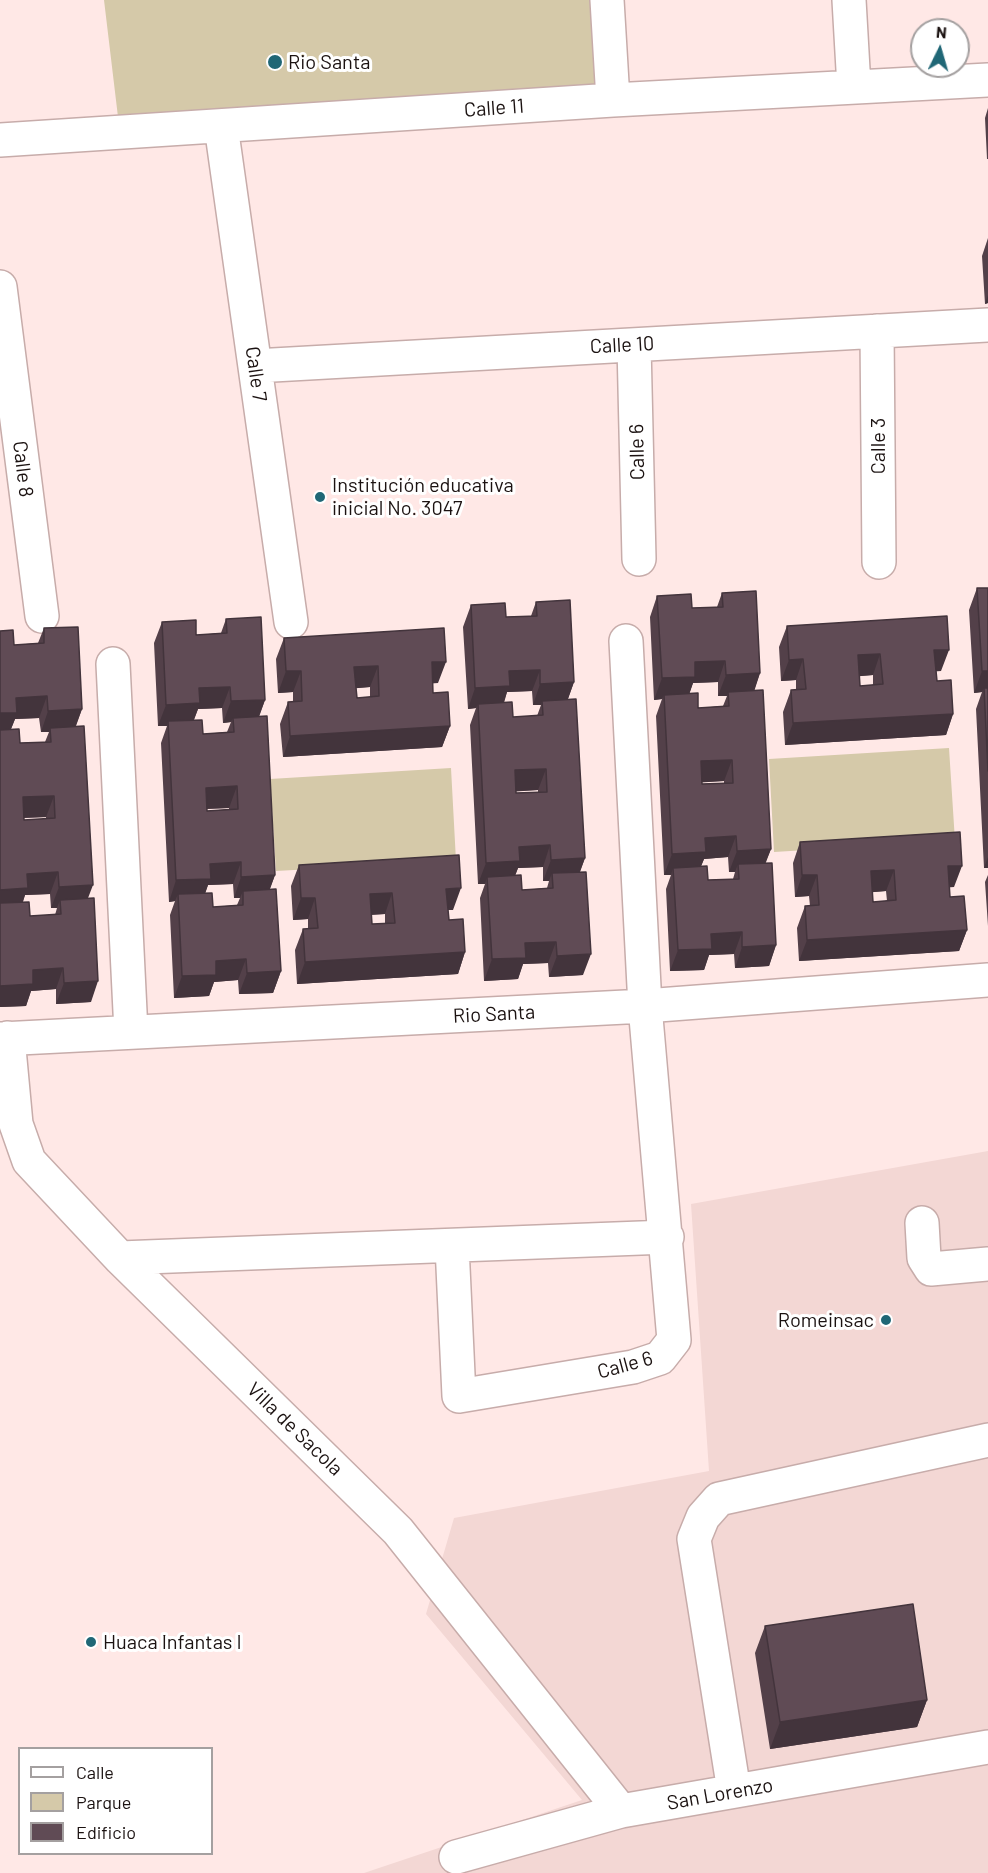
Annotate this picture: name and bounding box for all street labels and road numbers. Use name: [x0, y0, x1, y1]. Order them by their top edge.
street label: Calle 11: [463, 94, 525, 122]
street label: Calle 10: [589, 331, 655, 359]
street label: Calle 7: [240, 345, 272, 403]
street label: Calle 3: [866, 418, 890, 474]
street label: Calle 6: [625, 424, 649, 480]
street label: Calle 8: [8, 439, 38, 499]
street label: Rio Santa: [452, 1000, 536, 1028]
street label: Calle 6: [595, 1346, 655, 1384]
street label: Villa de Sacola: [242, 1377, 348, 1481]
street label: San Lorenzo: [665, 1773, 775, 1815]

